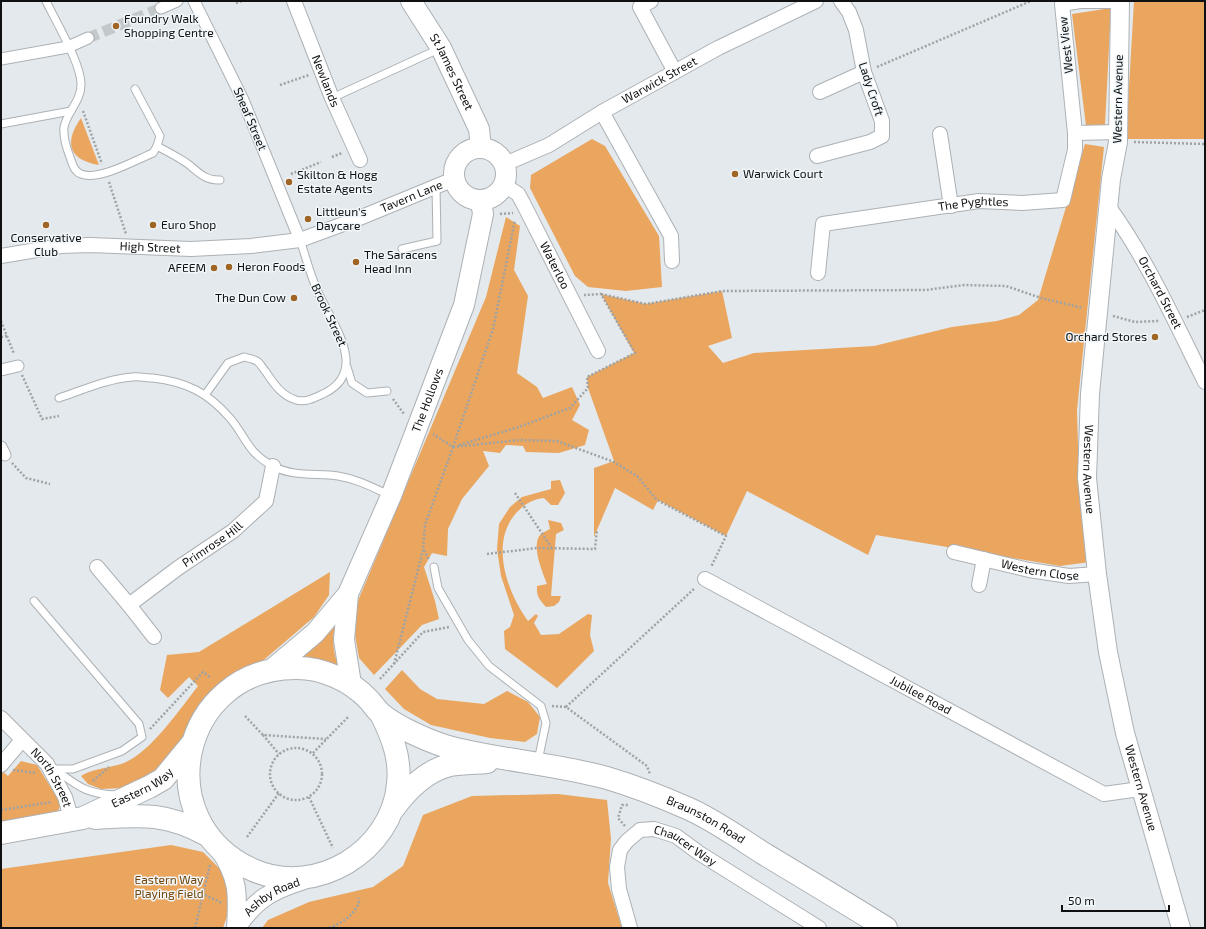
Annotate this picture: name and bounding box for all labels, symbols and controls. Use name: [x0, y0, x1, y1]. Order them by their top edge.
place label: Foundry Walk Shopping Centre: [124, 11, 214, 39]
street label: West View: [1055, 16, 1075, 74]
marker: Foundry Walk Shopping Centre: [111, 21, 121, 31]
street label: St James Street: [428, 31, 477, 112]
street label: Newlands: [310, 53, 343, 109]
street label: Warwick Street: [619, 53, 699, 106]
street label: Western Avenue: [1109, 54, 1125, 144]
street label: Lady Croft: [857, 60, 887, 118]
street label: Sheaf Street: [231, 85, 271, 153]
place label: Warwick Court: [743, 166, 823, 180]
place label: Skilton & Hogg Estate Agents: [297, 167, 378, 195]
marker: Warwick Court: [730, 169, 740, 179]
marker: Skilton & Hogg Estate Agents: [284, 177, 294, 187]
street label: Tavern Lane: [378, 177, 444, 215]
street label: The Pyghtles: [937, 193, 1009, 213]
place label: Littleun's Daycare: [316, 204, 367, 232]
marker: Littleun's Daycare: [303, 214, 313, 224]
place label: Euro Shop: [161, 217, 216, 231]
marker: Conservative Club: [41, 220, 51, 230]
marker: Euro Shop: [148, 220, 158, 230]
place label: Conservative Club: [10, 230, 82, 258]
street label: High Street: [120, 238, 181, 255]
street label: Waterloo: [538, 239, 573, 291]
place label: The Saracens Head Inn: [364, 247, 437, 275]
street label: Orchard Street: [1136, 254, 1186, 331]
marker: The Saracens Head Inn: [351, 257, 361, 267]
place label: Heron Foods: [237, 259, 305, 273]
place label: AFEEM: [168, 260, 206, 274]
marker: Heron Foods: [224, 262, 234, 272]
marker: AFEEM: [209, 263, 219, 273]
street label: Brook Street: [309, 281, 351, 349]
place label: The Dun Cow: [215, 290, 286, 304]
marker: The Dun Cow: [289, 293, 299, 303]
place label: Orchard Stores: [1065, 329, 1147, 343]
marker: Orchard Stores: [1150, 332, 1160, 342]
street label: The Hollows: [408, 366, 445, 434]
street label: Western Avenue: [1081, 424, 1099, 514]
street label: Primrose Hill: [179, 518, 245, 569]
street label: Western Close: [1000, 556, 1079, 582]
street label: Jubilee Road: [888, 672, 954, 717]
street label: Western Avenue: [1123, 743, 1161, 833]
street label: North Street: [29, 744, 76, 809]
street label: Eastern Way: [109, 764, 176, 810]
street label: Braunston Road: [665, 792, 748, 846]
street label: Chaucer Way: [652, 821, 720, 869]
park label: Eastern Way Playing Field: [134, 872, 204, 900]
street label: Ashby Road: [240, 874, 302, 918]
scale bar: [1062, 887, 1169, 913]
text: 50 m: [1068, 893, 1095, 907]

